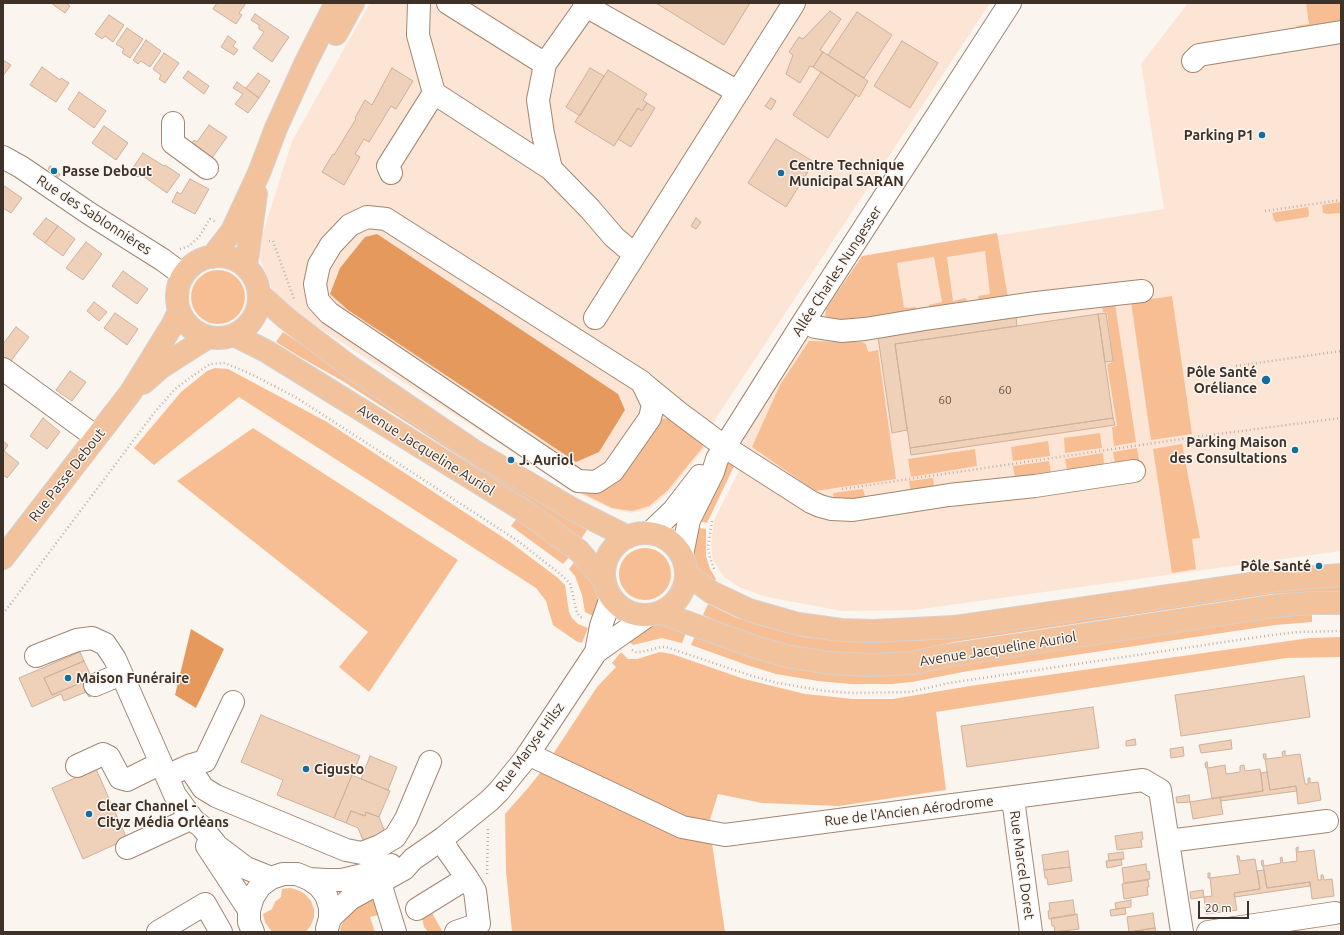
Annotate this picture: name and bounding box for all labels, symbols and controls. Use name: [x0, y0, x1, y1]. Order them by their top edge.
place label: Parking P1: [1184, 127, 1254, 143]
marker: Parking P1: [1257, 130, 1267, 140]
place label: Centre Technique Municipal SARAN: [789, 157, 904, 190]
place label: Passe Debout: [62, 163, 152, 179]
marker: Passe Debout: [49, 166, 59, 176]
marker: Centre Technique Municipal SARAN: [776, 168, 786, 178]
street label: Rue des Sablonnières: [33, 172, 155, 258]
street label: Allée Charles Nungesser: [789, 203, 885, 339]
place label: Pôle Santé Oréliance: [1187, 364, 1257, 396]
marker: Pôle Santé Oréliance: [1260, 374, 1272, 386]
house number: 60: [998, 383, 1012, 397]
house number: 60: [938, 393, 952, 407]
street label: Avenue Jacqueline Auriol: [354, 401, 498, 499]
street label: Rue Passe Debout: [25, 425, 109, 525]
place label: Parking Maison des Consultations: [1170, 434, 1287, 466]
marker: Parking Maison des Consultations: [1290, 445, 1300, 455]
place label: J. Auriol: [519, 452, 573, 468]
marker: J. Auriol: [506, 455, 516, 465]
place label: Pôle Santé: [1241, 558, 1311, 574]
marker: Pôle Santé: [1314, 561, 1324, 571]
street label: Avenue Jacqueline Auriol: [918, 628, 1078, 670]
place label: Maison Funéraire: [76, 670, 189, 686]
marker: Maison Funéraire: [63, 673, 73, 683]
street label: Rue Maryse Hilsz: [492, 699, 568, 795]
place label: Cigusto: [314, 761, 364, 777]
marker: Cigusto: [301, 764, 311, 774]
street label: Rue de l'Ancien Aérodrome: [823, 792, 995, 830]
place label: Clear Channel - Cityz Média Orléans: [97, 798, 229, 830]
marker: Clear Channel - Cityz Média Orléans: [84, 809, 94, 819]
street label: Rue Marcel Doret: [1006, 809, 1038, 921]
scale bar: [1200, 893, 1251, 919]
text: 20 m: [1205, 901, 1232, 914]

